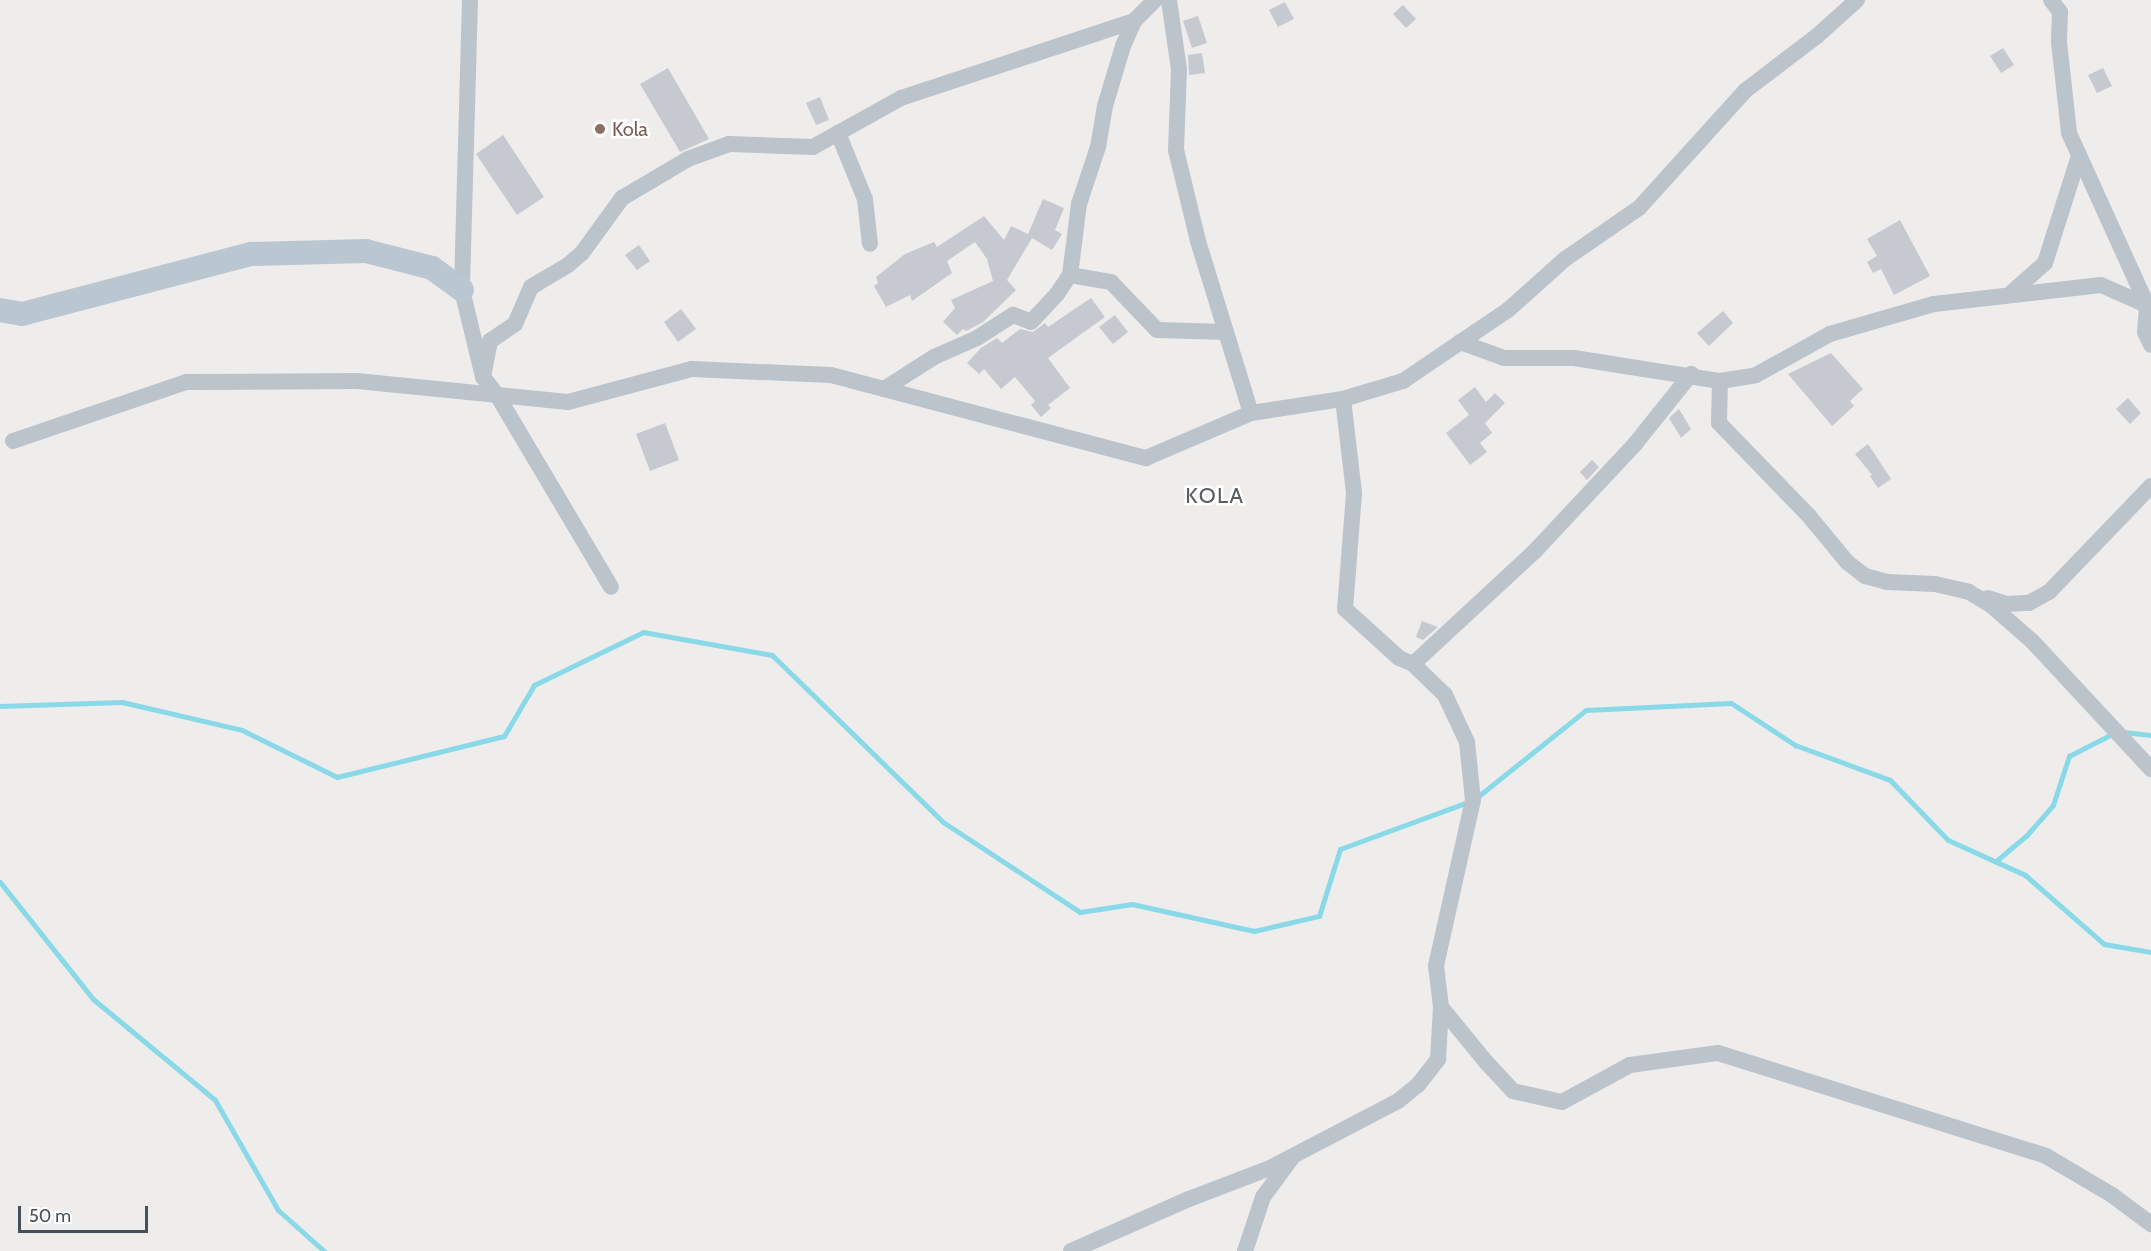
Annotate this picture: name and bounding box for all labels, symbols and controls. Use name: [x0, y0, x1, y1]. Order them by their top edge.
place label: Kola: [612, 117, 648, 141]
marker: Kola: [593, 122, 607, 136]
district label: KOLA: [1185, 483, 1245, 509]
scale bar: [21, 1194, 152, 1232]
text: 50 m: [29, 1205, 71, 1227]

